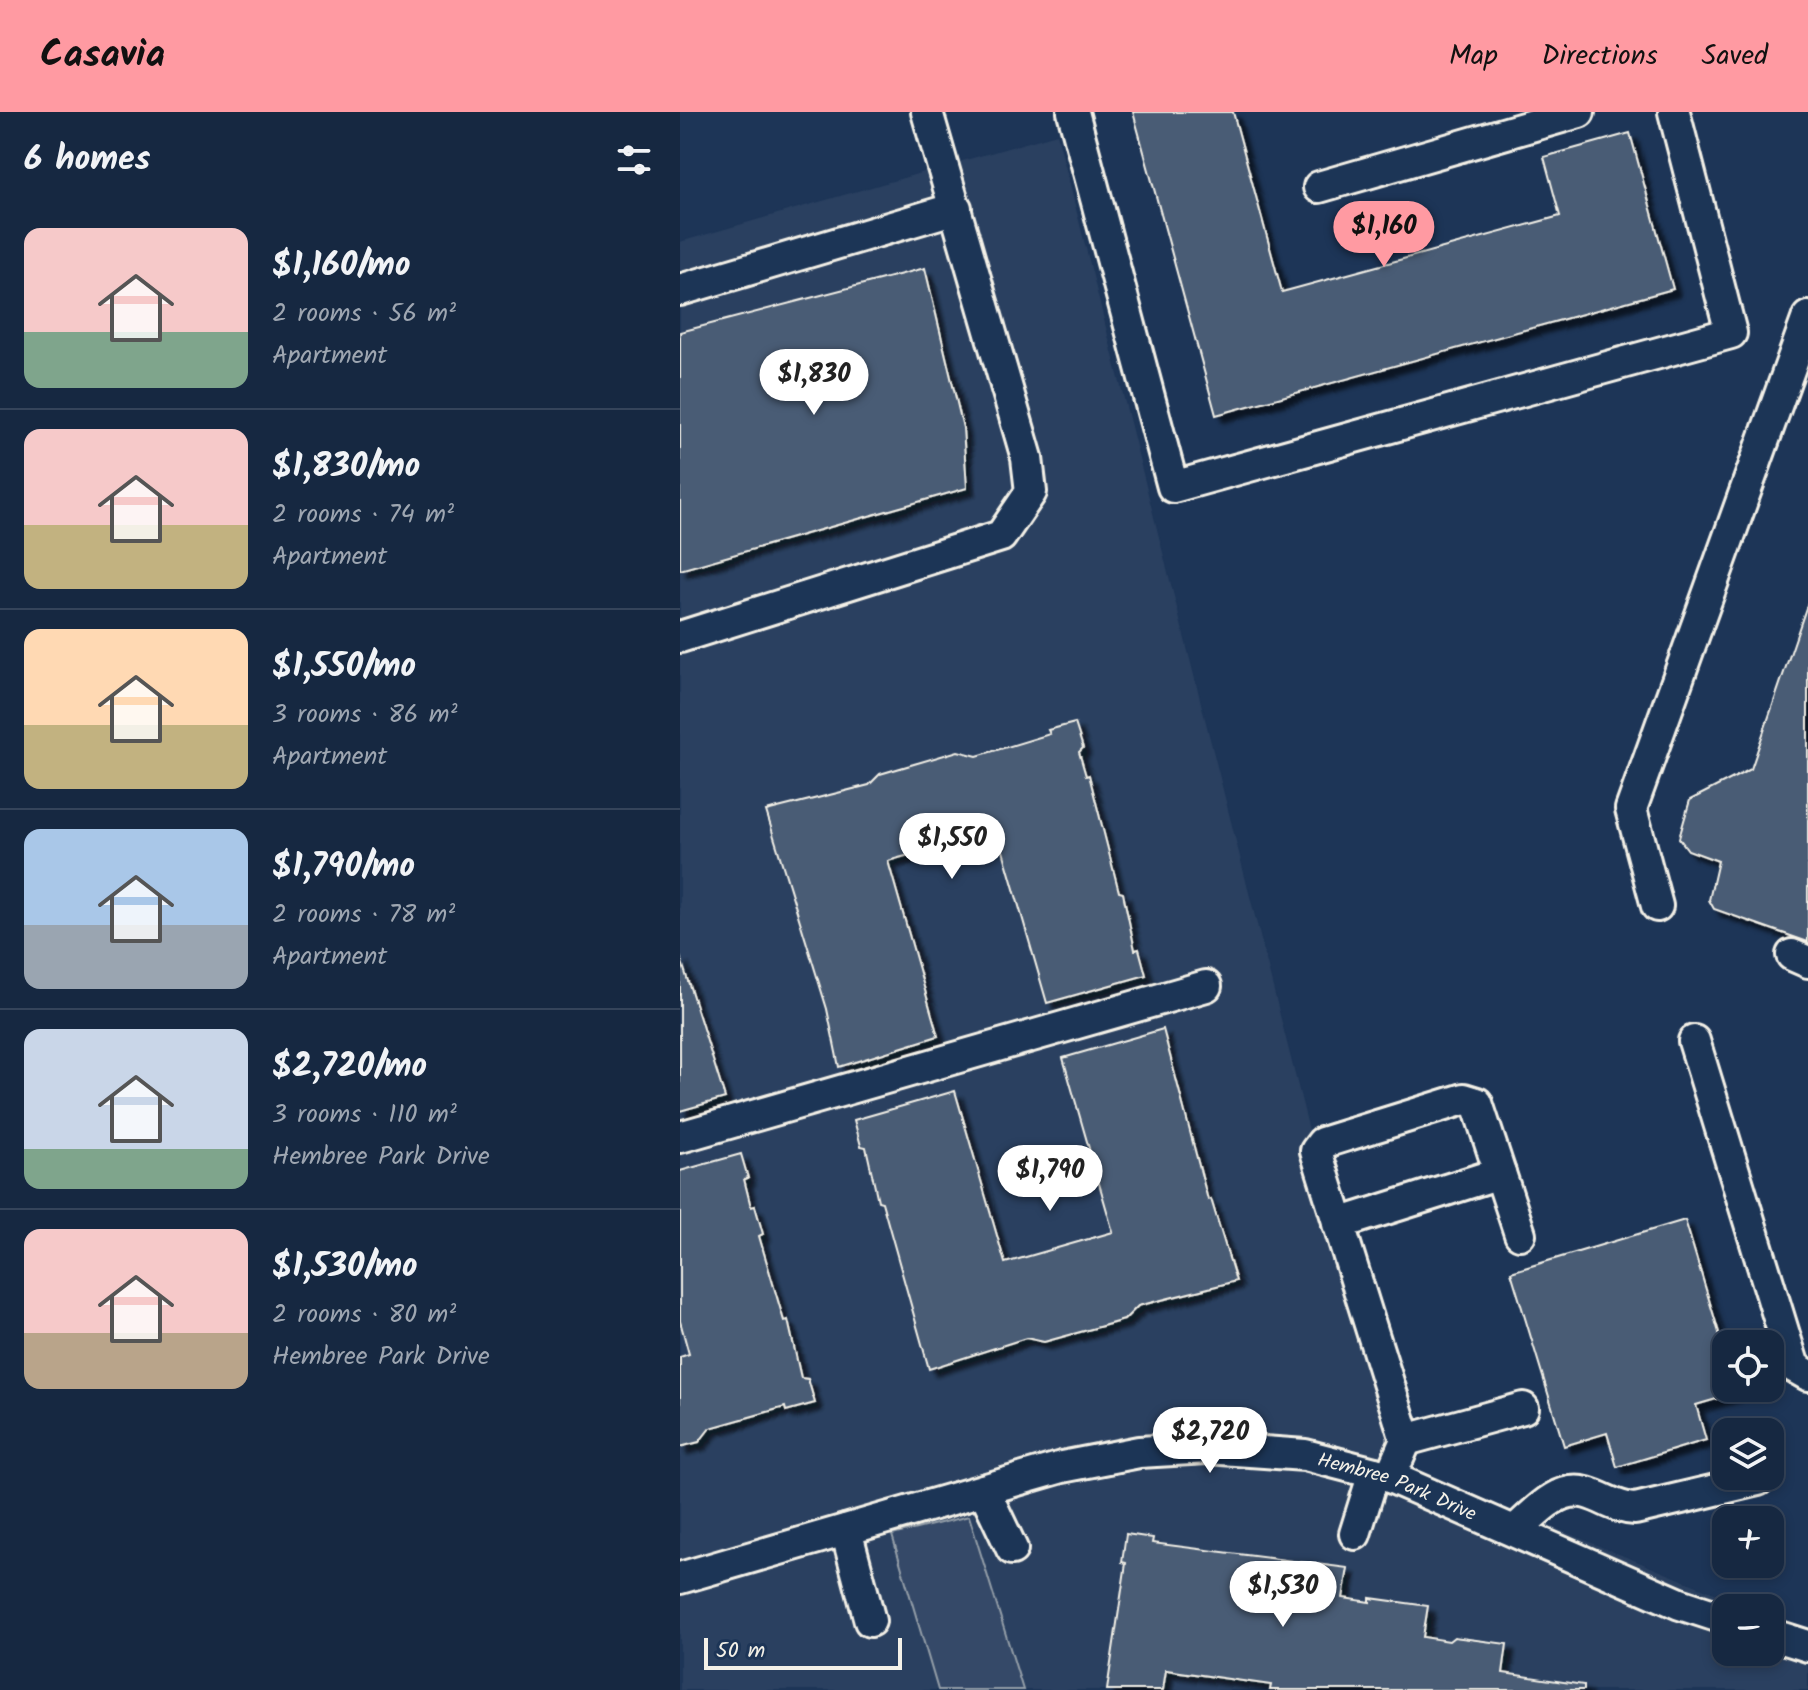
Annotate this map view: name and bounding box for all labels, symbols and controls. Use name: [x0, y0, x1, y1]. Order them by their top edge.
text: Casavia: [40, 26, 165, 86]
text: Map: [1449, 34, 1498, 79]
text: Directions: [1542, 34, 1658, 79]
text: Saved: [1702, 34, 1768, 79]
text: 6 homes: [24, 133, 150, 187]
icon: filters: [612, 138, 656, 182]
pin: $1,160: [1319, 201, 1449, 269]
text: $1,160: [1351, 206, 1417, 248]
text: $1,160/mo: [272, 239, 410, 293]
icon: home: [88, 260, 184, 356]
text: 2 rooms · 56 m²: [272, 293, 456, 335]
text: Apartment: [272, 335, 387, 377]
pin: $1,830: [749, 349, 879, 417]
text: $1,830: [778, 354, 850, 396]
text: $1,830/mo: [272, 440, 420, 494]
icon: home: [88, 461, 184, 557]
text: 2 rooms · 74 m²: [272, 494, 454, 536]
text: Apartment: [272, 536, 387, 578]
text: $1,550/mo: [272, 640, 416, 694]
icon: home: [88, 661, 184, 757]
text: 3 rooms · 86 m²: [272, 694, 457, 736]
text: Apartment: [272, 736, 387, 778]
pin: $1,550: [887, 813, 1017, 881]
text: $1,550: [917, 818, 987, 860]
text: $1,790/mo: [272, 840, 415, 894]
icon: home: [88, 861, 184, 957]
text: 2 rooms · 78 m²: [272, 894, 455, 936]
text: Apartment: [272, 936, 387, 978]
text: $2,720/mo: [272, 1040, 427, 1094]
icon: home: [88, 1061, 184, 1157]
text: 3 rooms · 110 m²: [272, 1094, 457, 1136]
text: Hembree Park Drive: [272, 1136, 490, 1178]
pin: $1,790: [985, 1145, 1115, 1213]
text: $1,790: [1016, 1150, 1084, 1192]
text: $1,530/mo: [272, 1240, 418, 1294]
icon: home: [88, 1261, 184, 1357]
text: 2 rooms · 80 m²: [272, 1294, 456, 1336]
map controls: [1712, 1330, 1784, 1666]
button: locate: [1712, 1330, 1784, 1402]
text: Hembree Park Drive: [272, 1336, 490, 1378]
pin: $2,720: [1145, 1407, 1275, 1475]
text: $2,720: [1171, 1412, 1249, 1454]
button: layers: [1712, 1418, 1784, 1490]
street label: Hembree Park Drive: [1314, 1445, 1481, 1531]
button: +: [1712, 1506, 1784, 1578]
pin: $1,530: [1218, 1561, 1348, 1629]
text: $1,530: [1248, 1566, 1318, 1608]
button: −: [1712, 1594, 1784, 1666]
scale bar: [704, 1634, 902, 1670]
text: 50 m: [716, 1634, 765, 1669]

